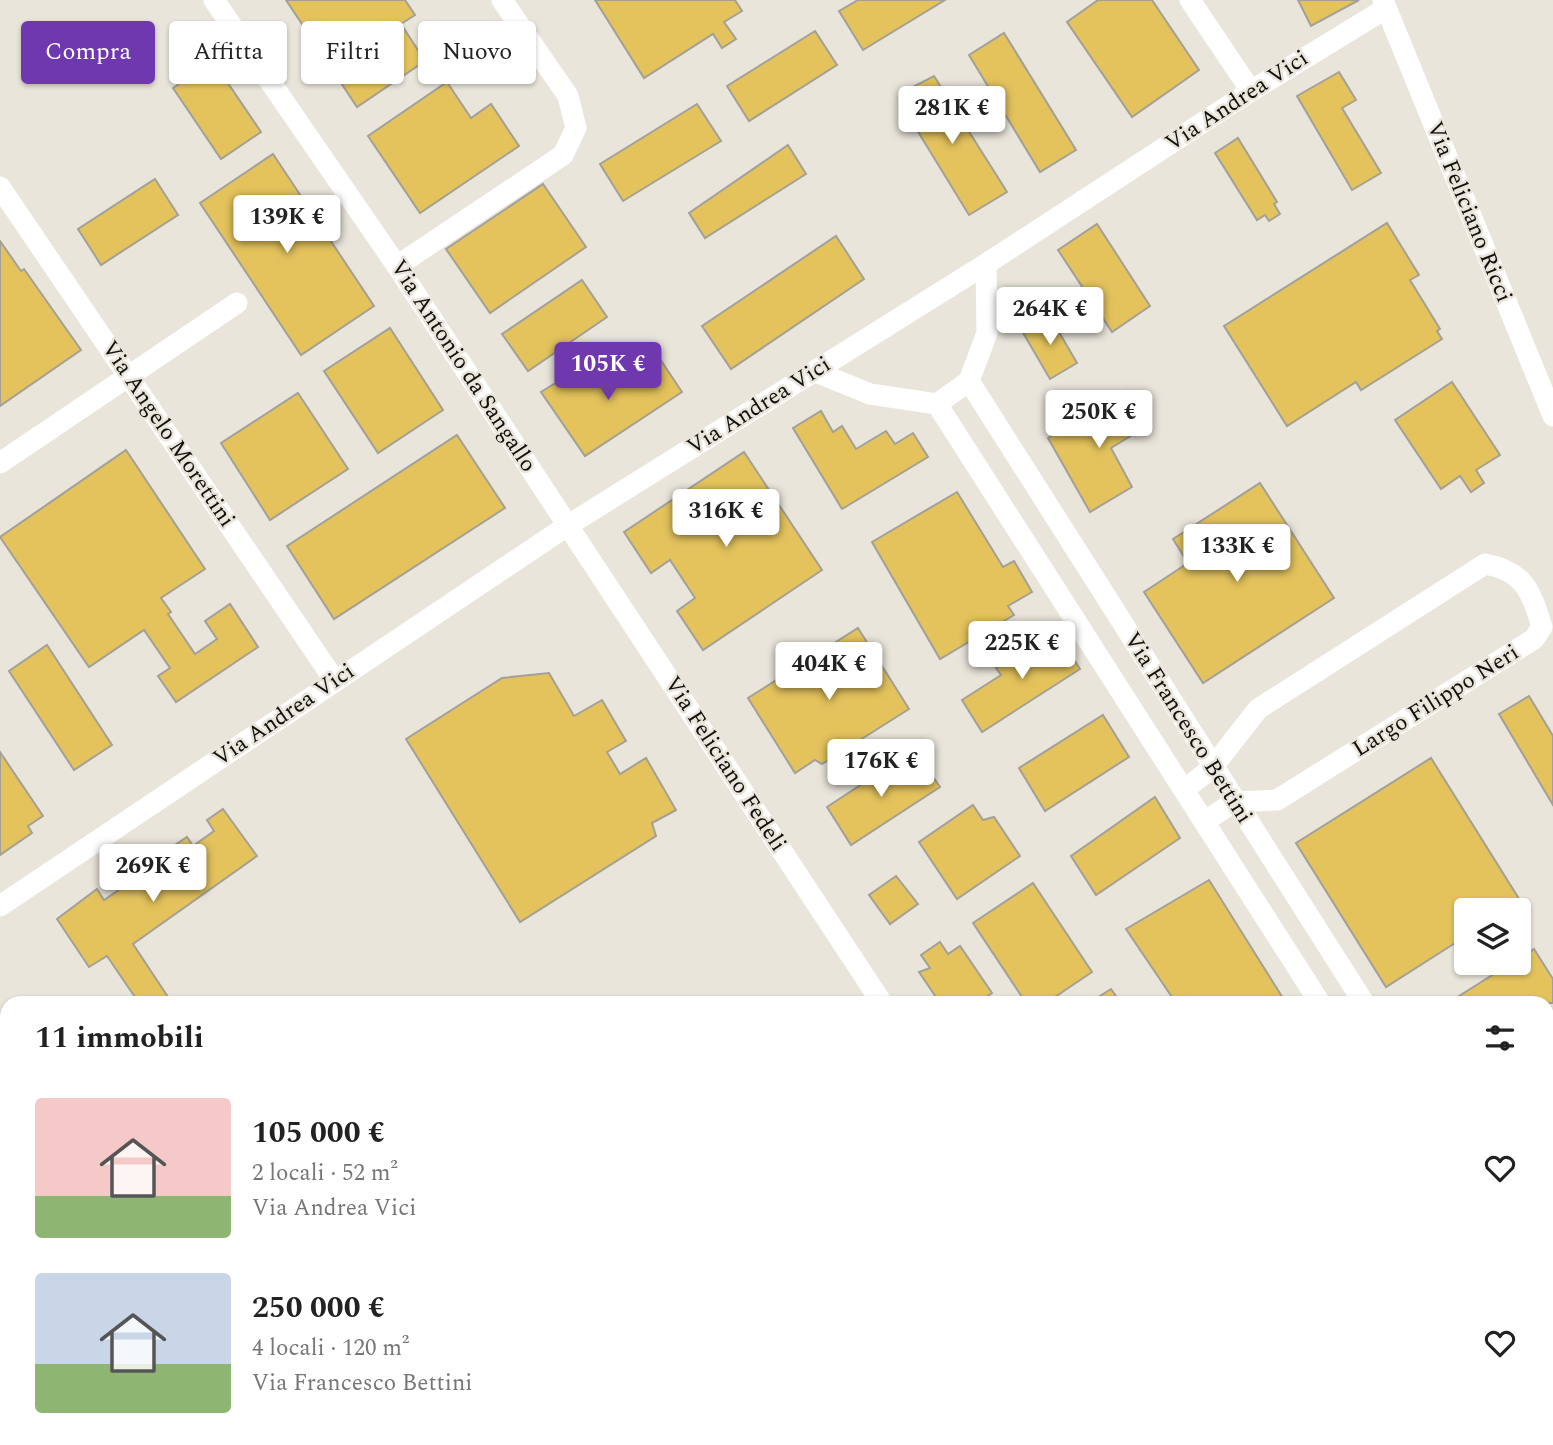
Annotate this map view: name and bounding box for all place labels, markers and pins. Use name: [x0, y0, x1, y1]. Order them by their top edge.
pin: 281K €: [895, 86, 1009, 146]
pin: 139K €: [230, 196, 344, 255]
pin: 264K €: [993, 288, 1107, 347]
pin: 105K €: [551, 342, 665, 402]
pin: 250K €: [1042, 391, 1156, 450]
pin: 316K €: [669, 490, 783, 549]
pin: 133K €: [1180, 524, 1294, 584]
pin: 225K €: [965, 622, 1079, 681]
pin: 404K €: [772, 642, 886, 702]
pin: 176K €: [824, 740, 938, 799]
pin: 269K €: [96, 844, 210, 904]

